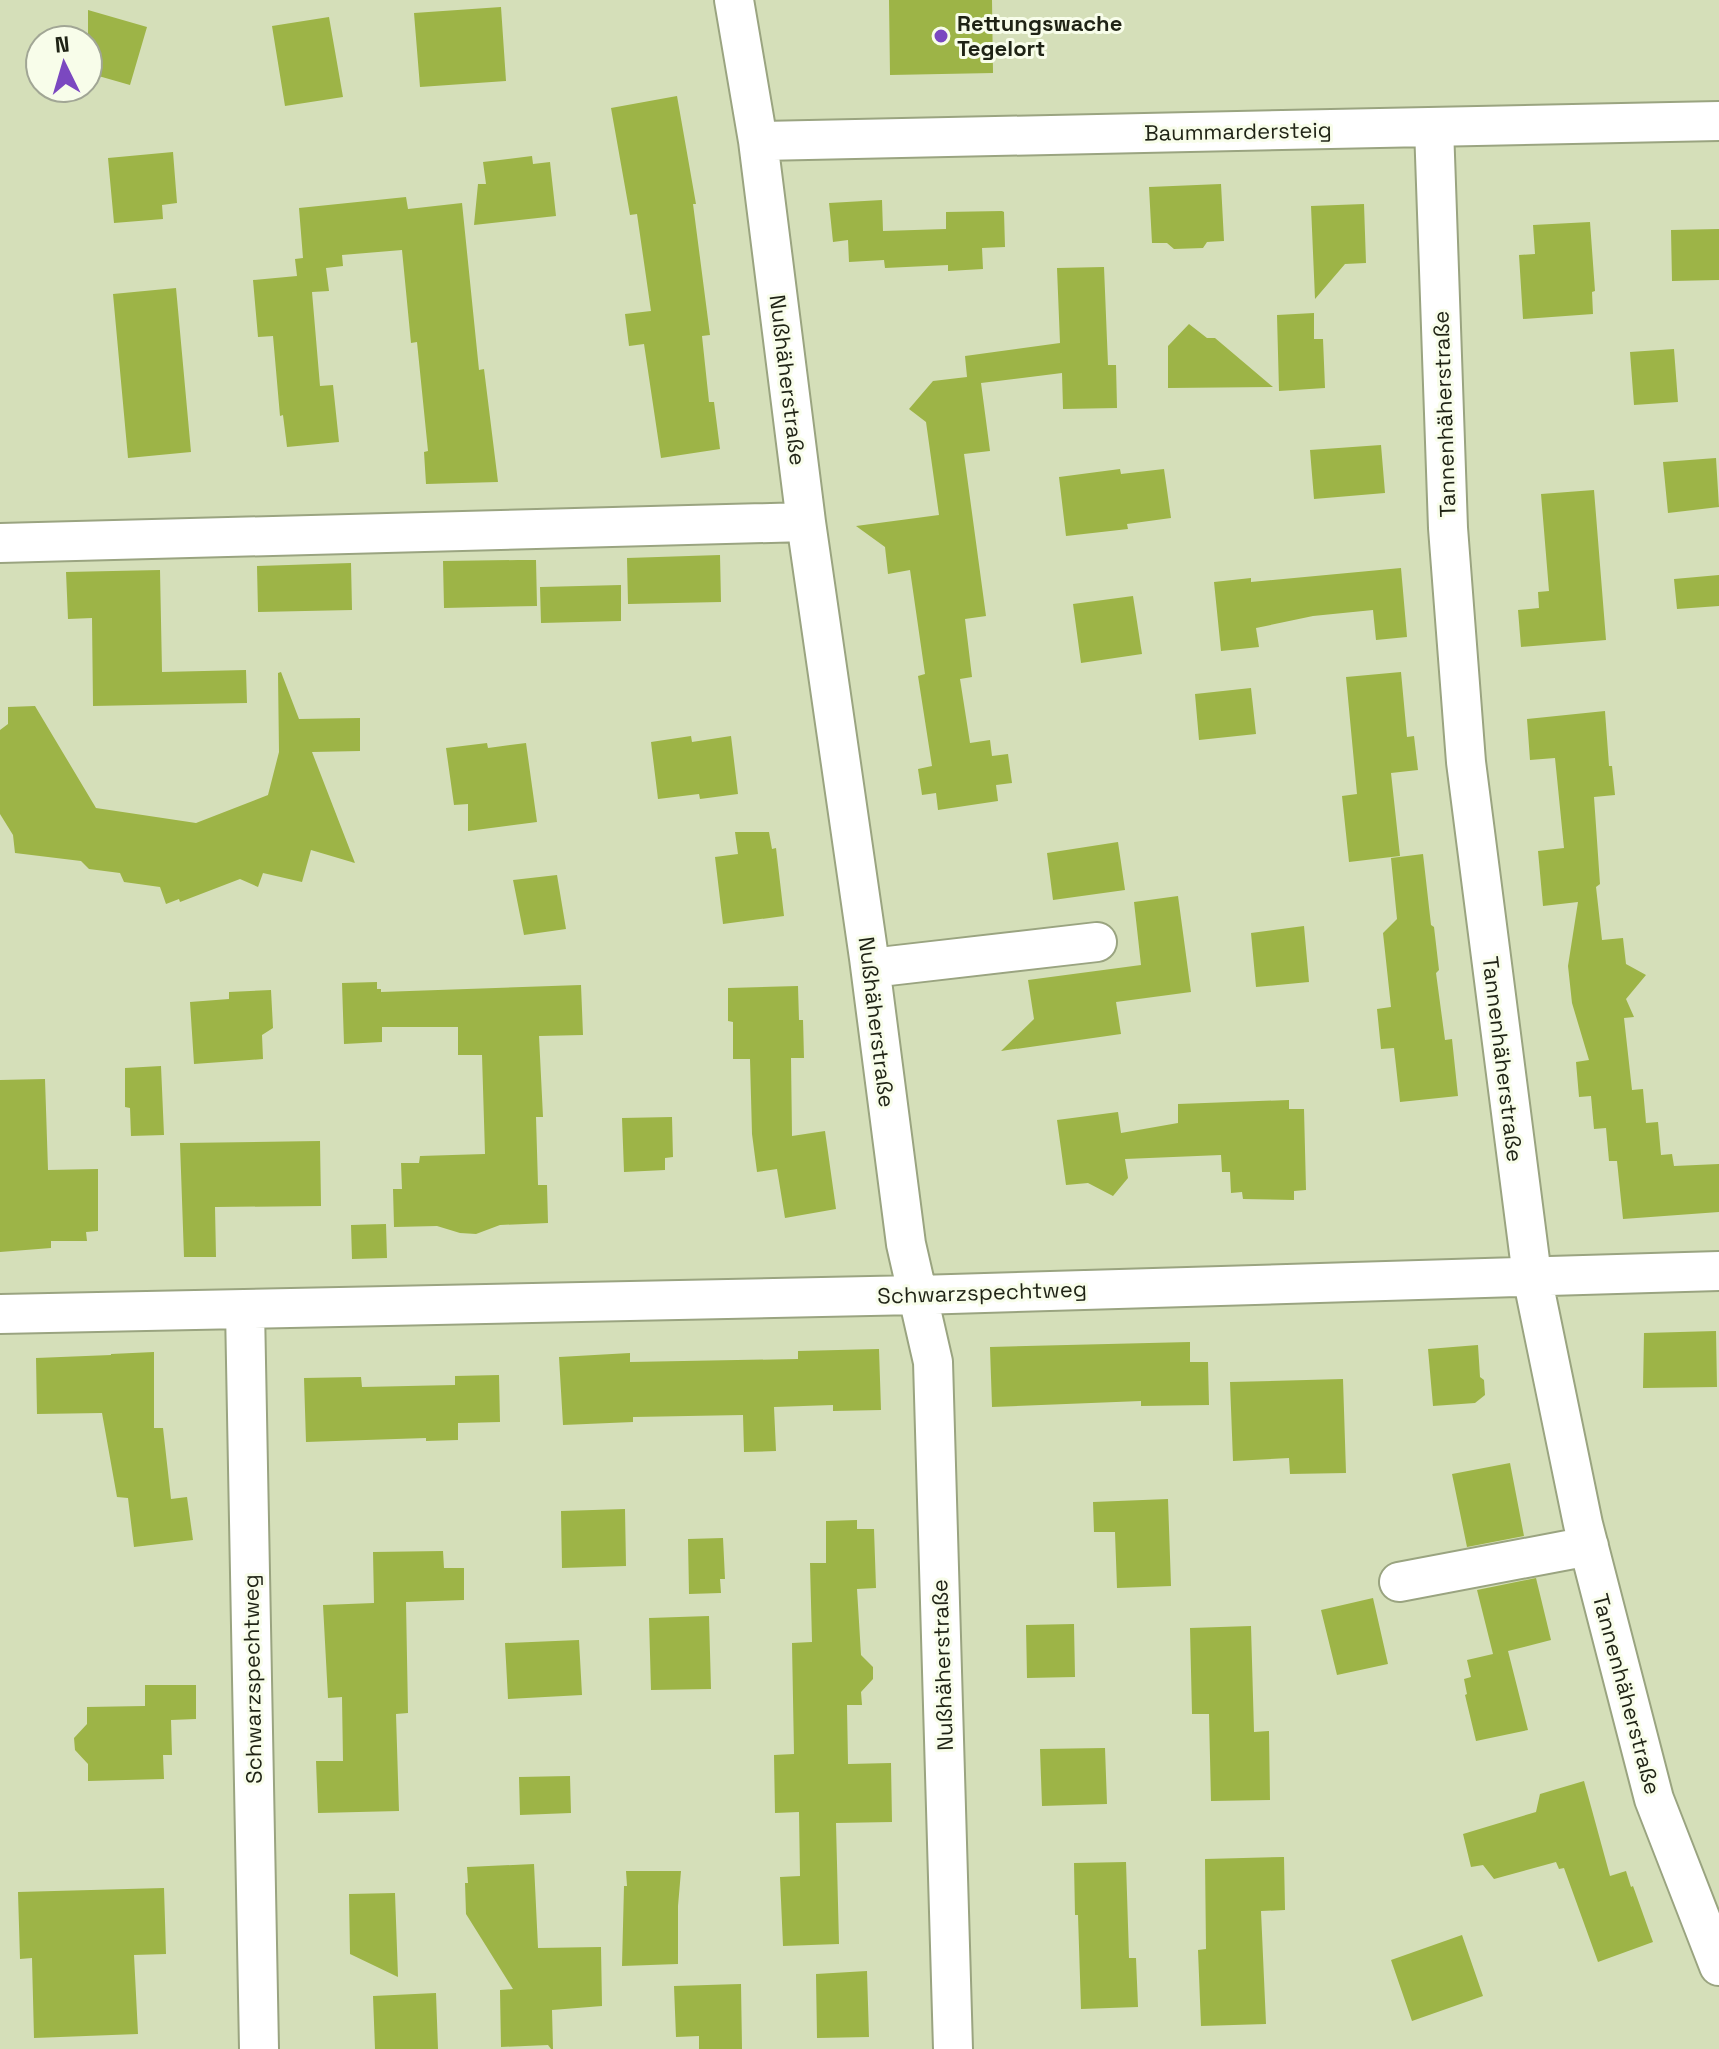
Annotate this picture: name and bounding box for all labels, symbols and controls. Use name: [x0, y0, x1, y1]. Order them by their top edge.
place label: Rettungswache Tegelort: [957, 9, 1122, 62]
north arrow: [24, 24, 104, 104]
marker: Rettungswache Tegelort: [932, 27, 950, 45]
text: N: [54, 29, 71, 59]
street label: Baummardersteig: [1144, 115, 1332, 147]
street label: Nußhäherstraße: [764, 293, 812, 467]
street label: Tannenhäherstraße: [1426, 310, 1462, 518]
street label: Nußhäherstraße: [853, 935, 901, 1109]
street label: Tannenhäherstraße: [1477, 955, 1529, 1163]
street label: Schwarzspechtweg: [877, 1274, 1087, 1310]
street label: Schwarzspechtweg: [236, 1574, 268, 1784]
street label: Nußhäherstraße: [925, 1579, 959, 1751]
street label: Tannenhäherstraße: [1587, 1591, 1667, 1797]

